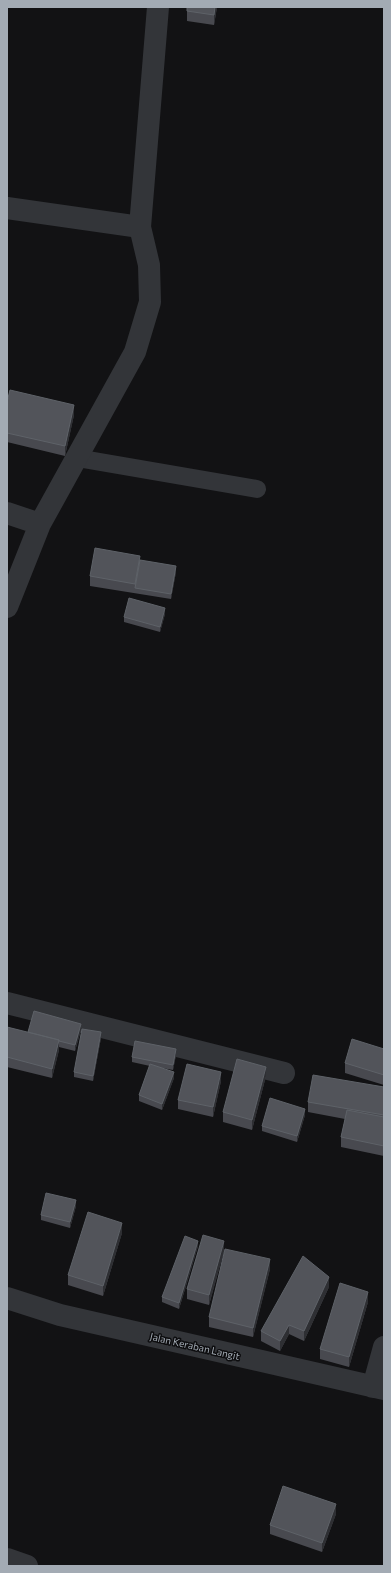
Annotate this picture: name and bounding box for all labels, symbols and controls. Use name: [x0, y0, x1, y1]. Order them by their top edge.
street label: Jalan Keraban Langit: [149, 1330, 241, 1362]

